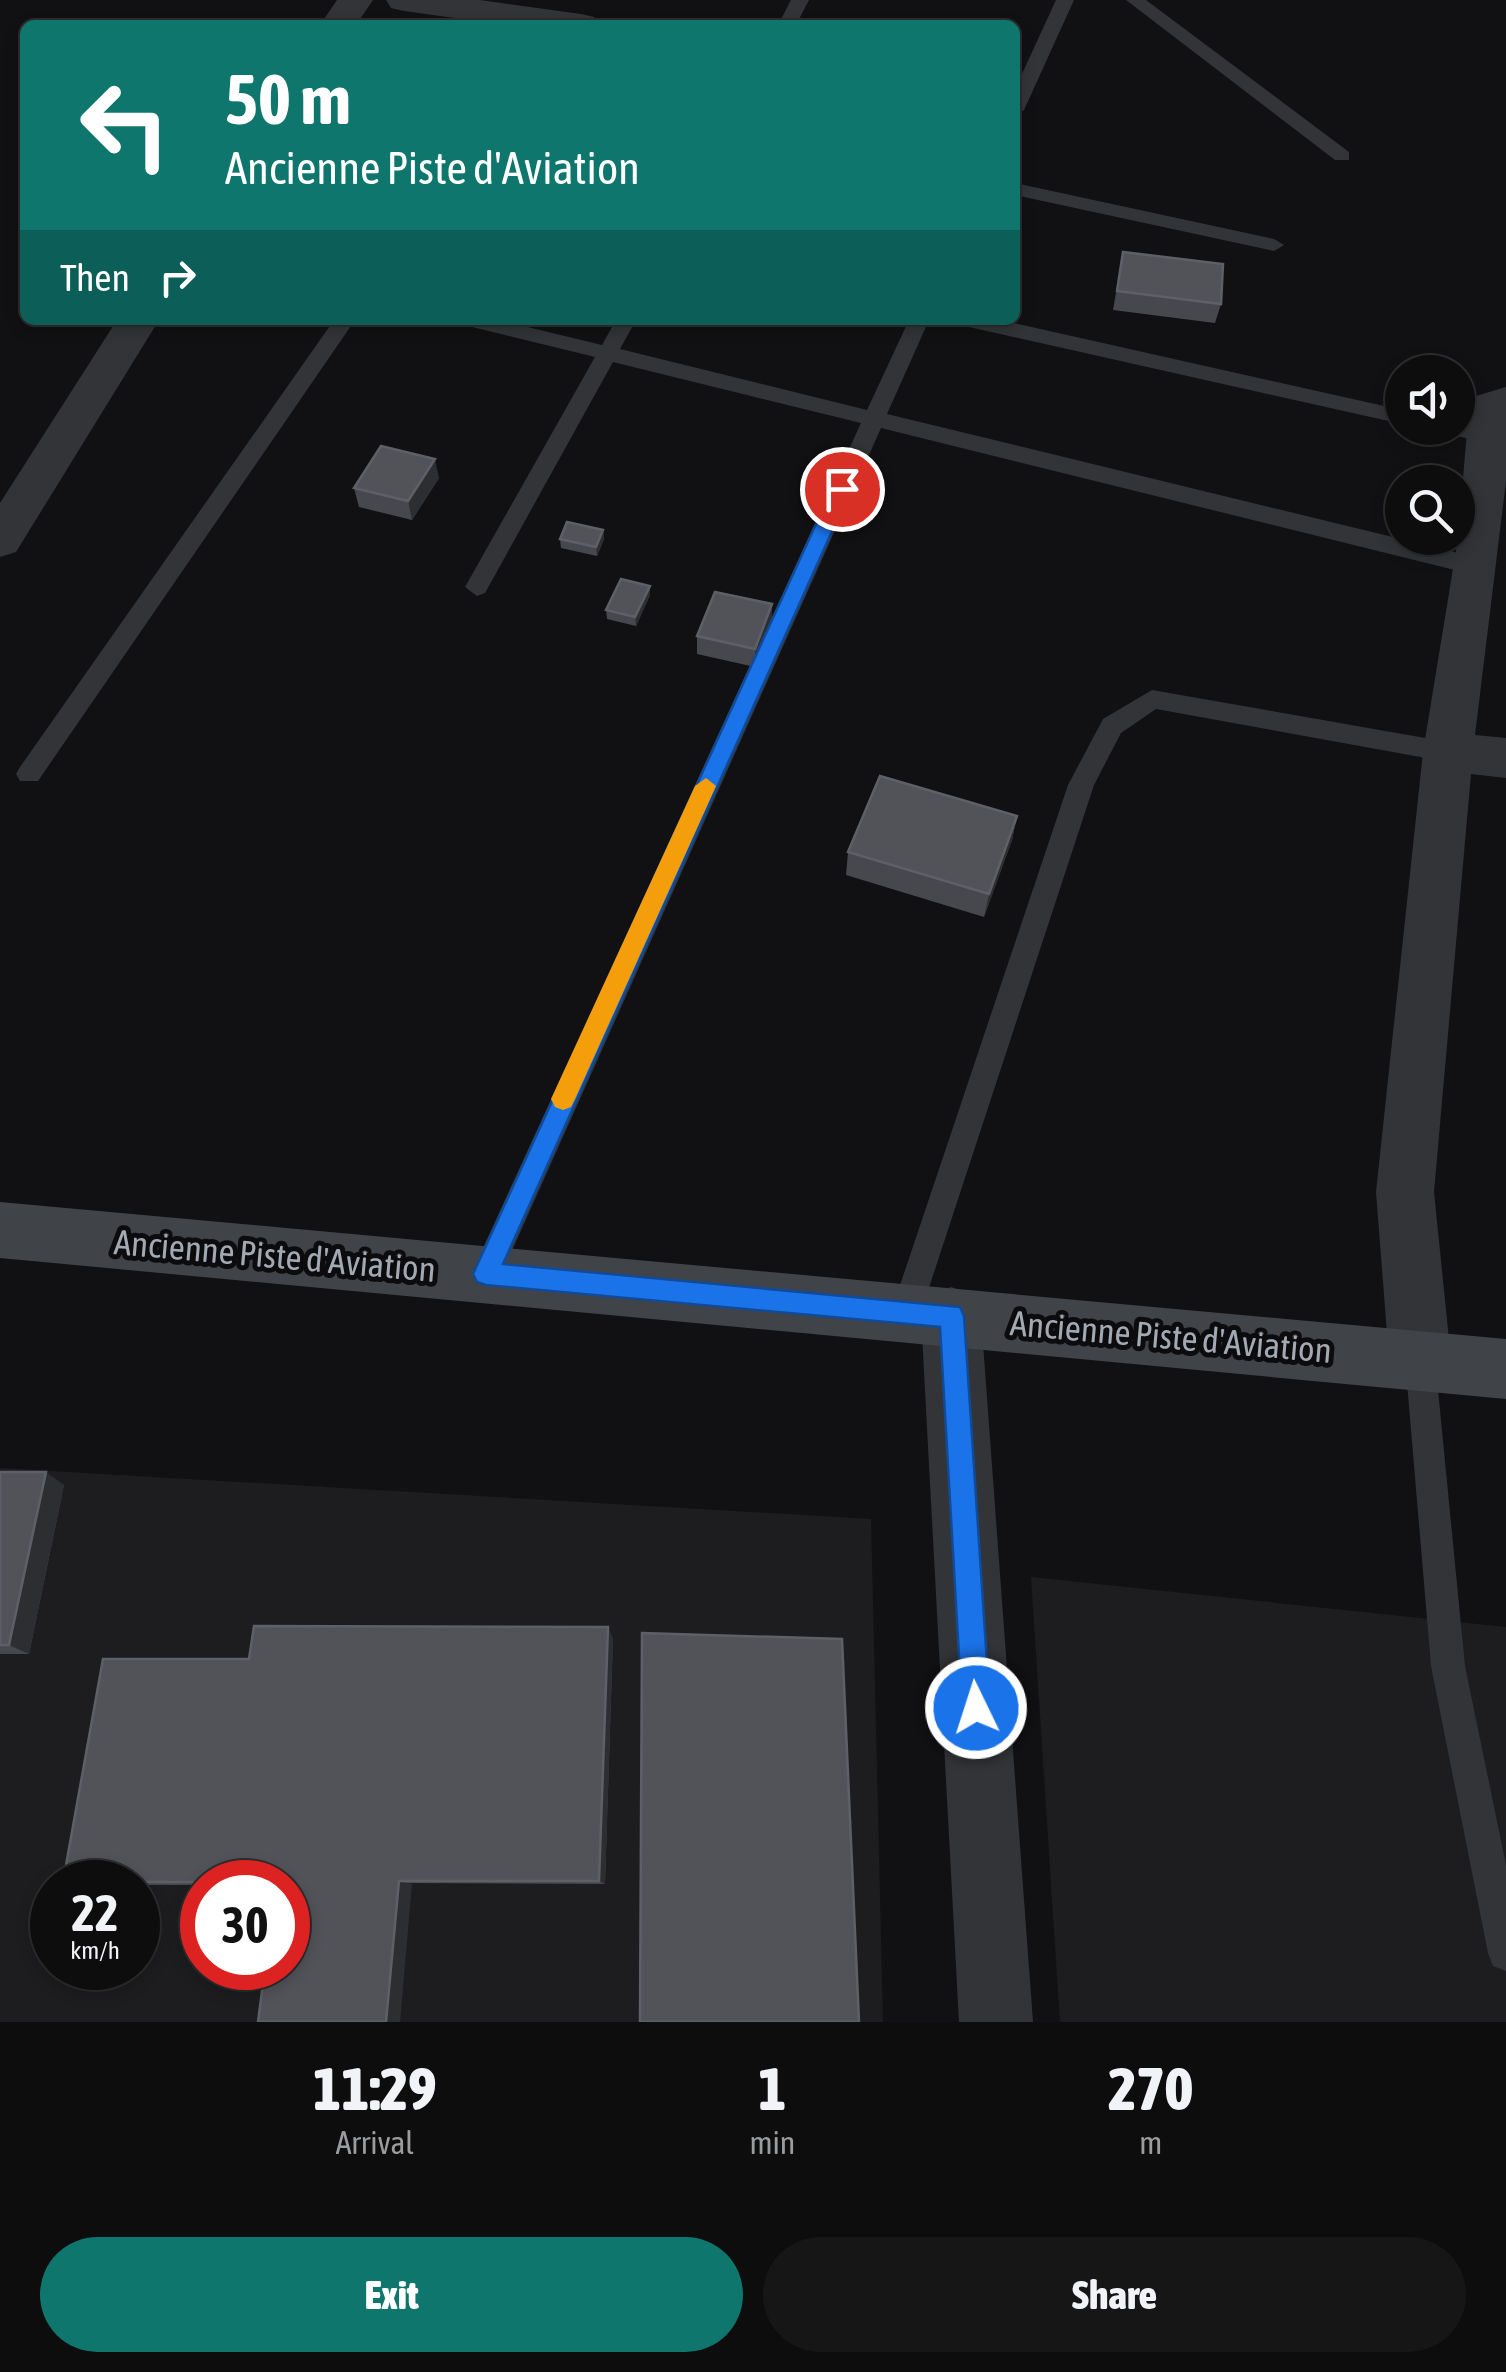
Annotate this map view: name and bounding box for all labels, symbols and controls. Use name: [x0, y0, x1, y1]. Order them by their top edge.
text: 50 m: [225, 59, 351, 139]
icon: left: [60, 60, 190, 190]
text: Ancienne Piste d'Aviation: [225, 142, 640, 194]
icon: right: [150, 250, 205, 305]
text: Then: [60, 256, 130, 299]
map controls: [1385, 355, 1475, 555]
button: sound: [1385, 355, 1475, 445]
pin: [800, 447, 885, 532]
icon: arrive: [815, 462, 870, 517]
button: search: [1385, 465, 1475, 555]
street label: Ancienne Piste d'Aviation: [113, 1221, 437, 1289]
street label: Ancienne Piste d'Aviation: [1009, 1302, 1333, 1370]
position arrow: [924, 1656, 1028, 1760]
speed limit sign: 30: [180, 1860, 310, 1990]
text: 22: [71, 1884, 118, 1942]
text: km/h: [70, 1936, 120, 1964]
text: 11:29: [313, 2054, 436, 2123]
text: 1: [758, 2054, 787, 2123]
text: 270: [1108, 2054, 1193, 2123]
text: Arrival: [336, 2124, 414, 2161]
text: min: [749, 2124, 795, 2161]
text: m: [1139, 2124, 1162, 2161]
button: Exit: [40, 2237, 743, 2352]
button: Share: [763, 2237, 1466, 2352]

